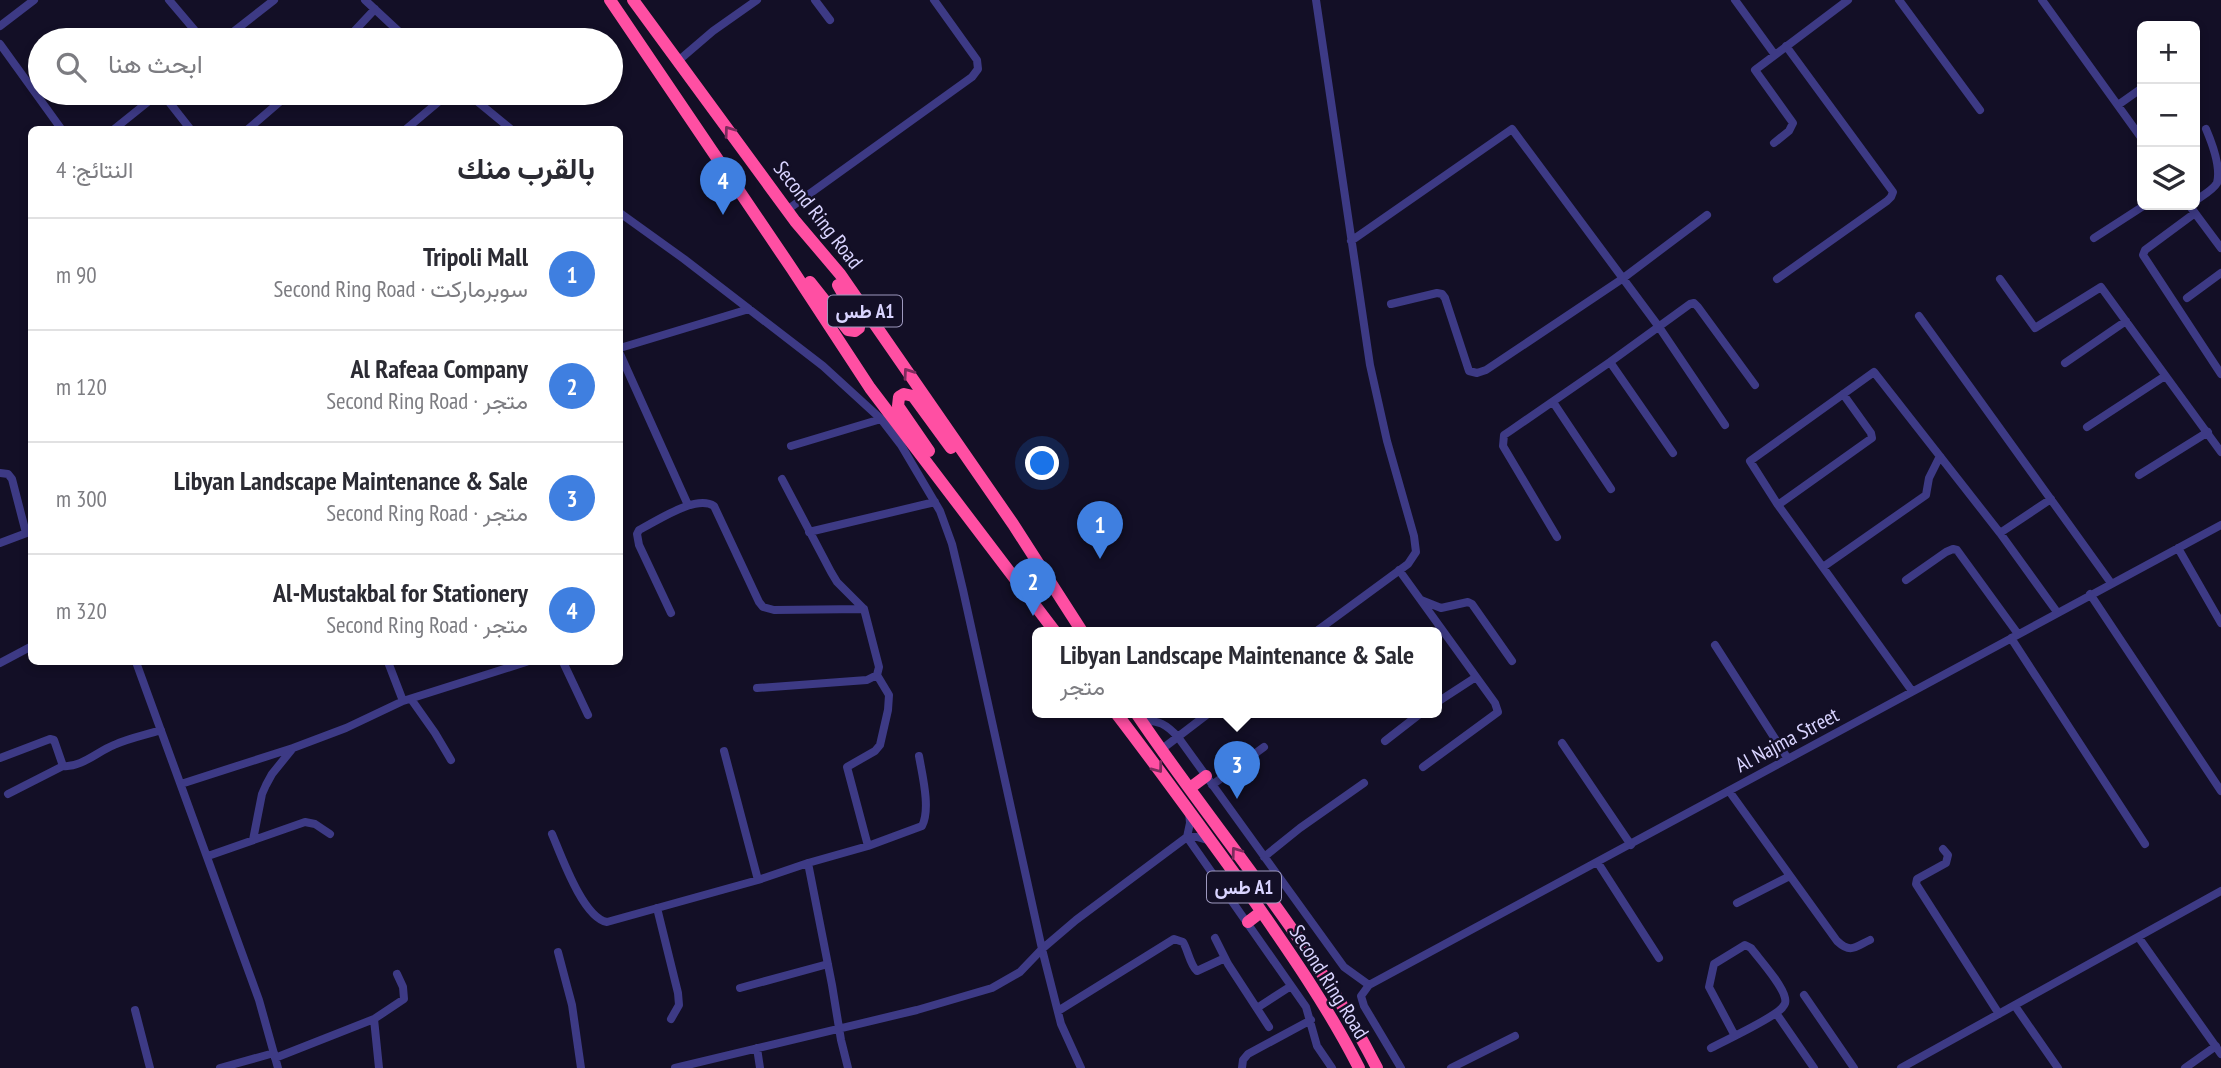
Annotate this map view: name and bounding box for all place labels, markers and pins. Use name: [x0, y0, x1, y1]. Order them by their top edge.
pin: 4: [700, 157, 746, 215]
pin: 1: [1077, 501, 1123, 559]
pin: 2: [1010, 558, 1056, 616]
pin: 3: [1214, 741, 1260, 799]

